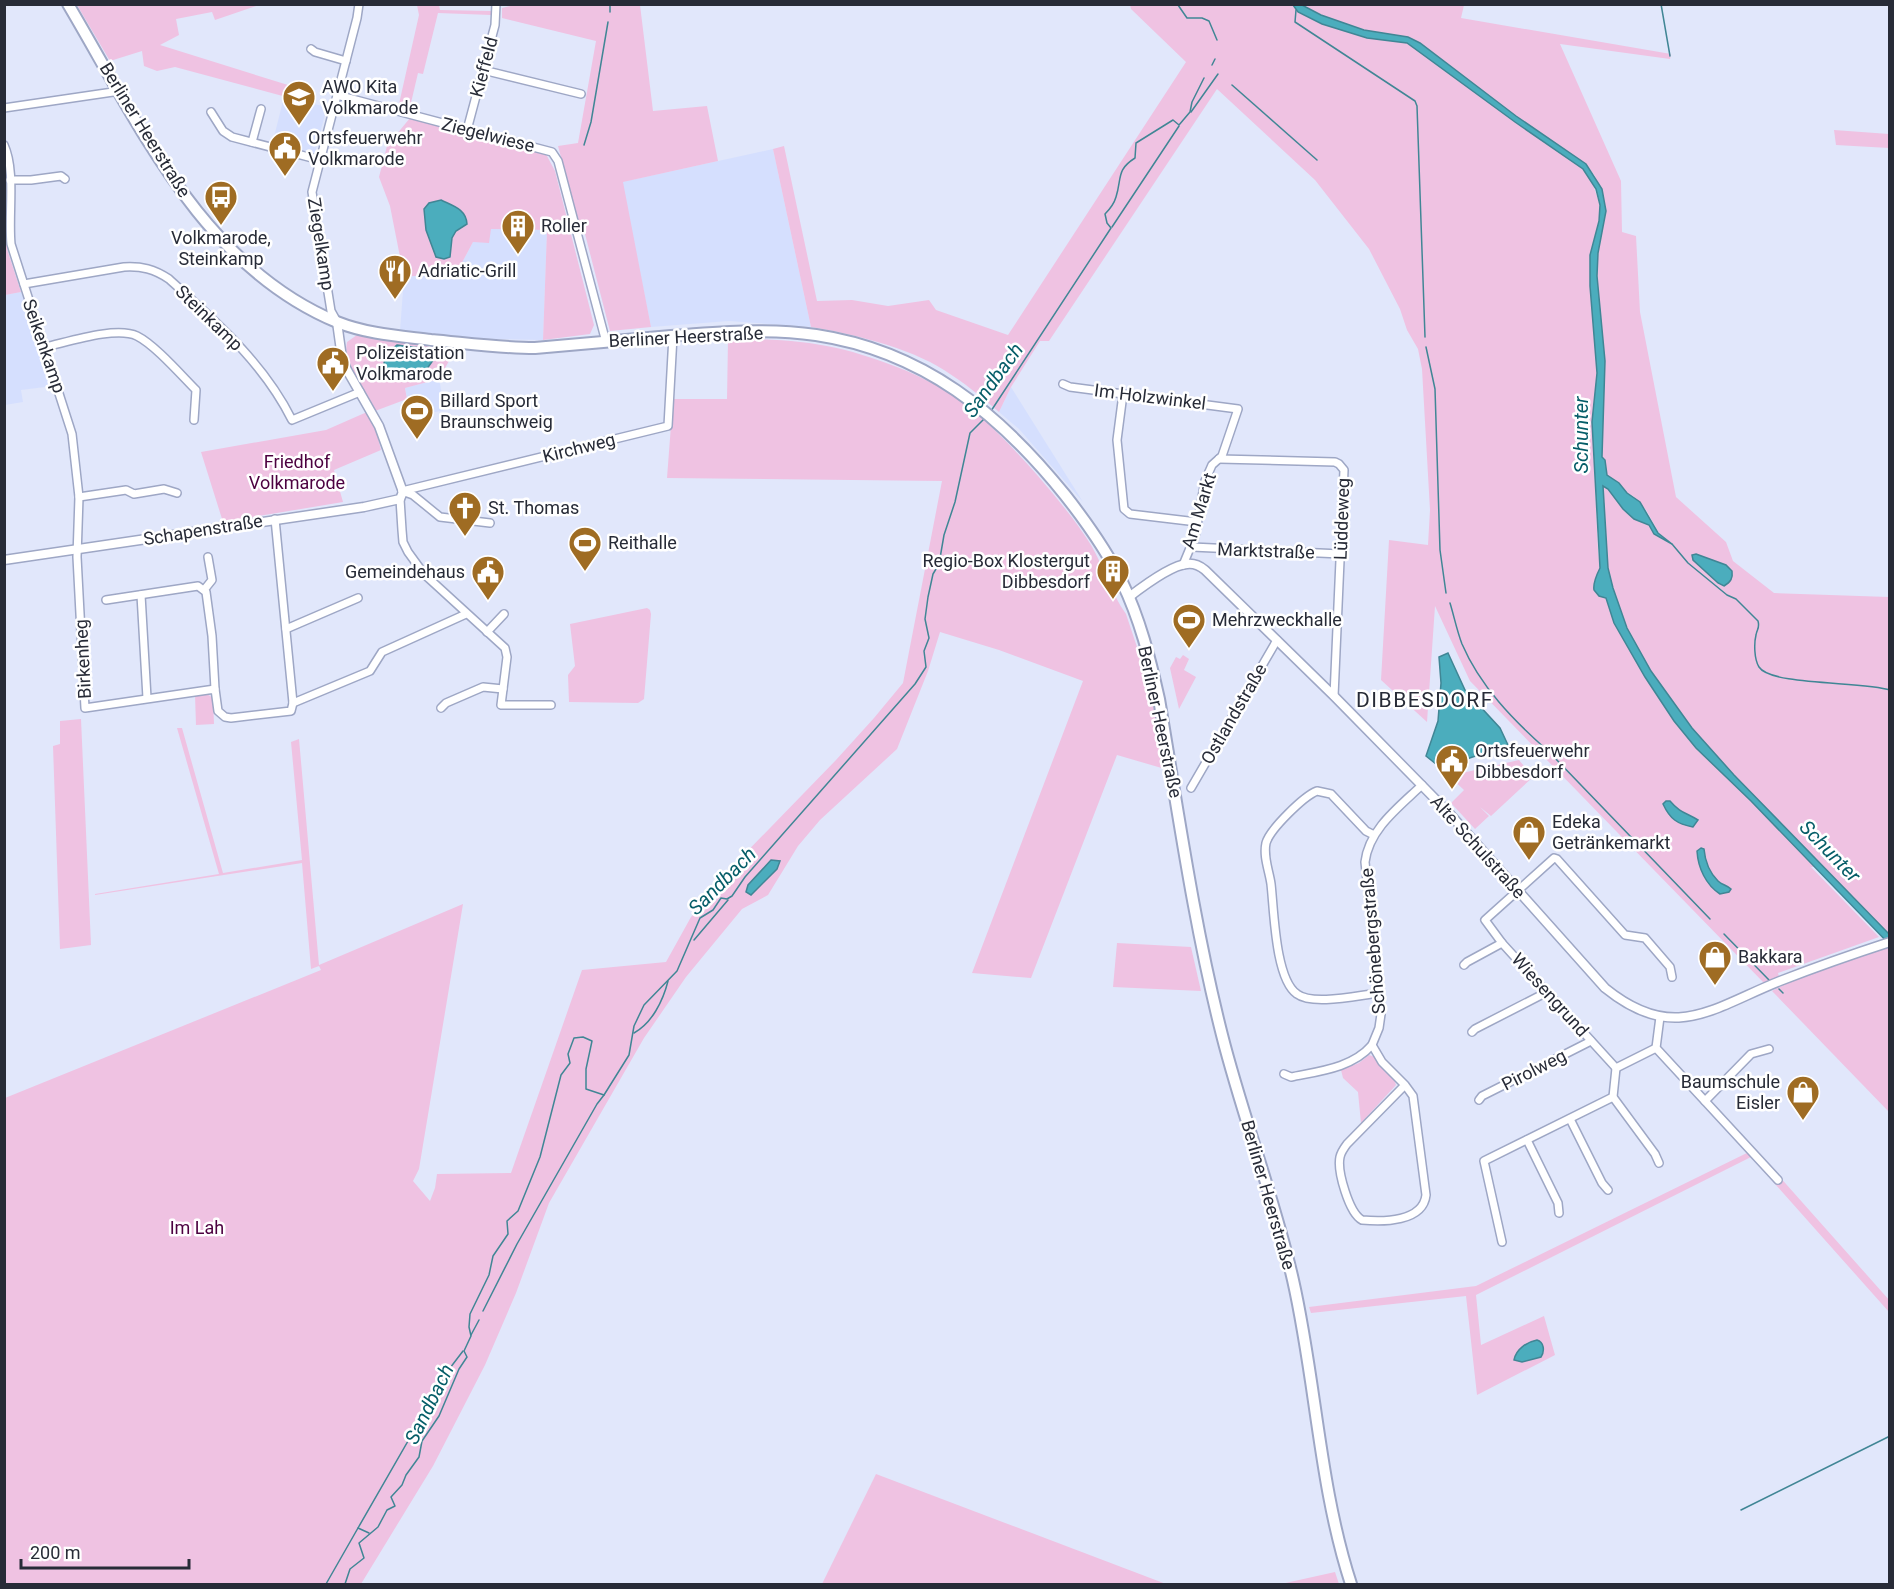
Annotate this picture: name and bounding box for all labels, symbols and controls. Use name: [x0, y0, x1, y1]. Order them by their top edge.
street label: Kieffeld: [465, 34, 502, 99]
street label: Berliner Heerstraße: [96, 59, 195, 201]
place label: AWO Kita Volkmarode: [322, 76, 418, 118]
school or university icon: AWO Kita Volkmarode: [281, 79, 317, 126]
street label: Ziegelwiese: [439, 113, 537, 156]
place label: Ortsfeuerwehr Volkmarode: [308, 127, 423, 169]
public building icon: Ortsfeuerwehr Volkmarode: [267, 130, 303, 177]
bus stop icon: Volkmarode, Steinkamp: [203, 179, 239, 226]
street label: Ziegelkamp: [304, 196, 339, 292]
building icon: Roller: [500, 208, 536, 255]
place label: Roller: [541, 215, 587, 236]
place label: Volkmarode, Steinkamp: [171, 227, 271, 269]
restaurant icon: Adriatic-Grill: [377, 253, 413, 300]
place label: Adriatic-Grill: [418, 260, 516, 281]
street label: Steinkamp: [171, 280, 247, 355]
street label: Seikenkamp: [19, 296, 70, 396]
street label: Berliner Heerstraße: [608, 322, 764, 351]
water label: Sandbach: [958, 338, 1028, 422]
place label: Polizeistation Volkmarode: [356, 342, 464, 384]
public building icon: Polizeistation Volkmarode: [315, 345, 351, 392]
street label: Im Holzwinkel: [1093, 379, 1207, 414]
place label: Billard Sport Braunschweig: [440, 390, 553, 432]
sports icon: Billard Sport Braunschweig: [399, 393, 435, 440]
water label: Schunter: [1569, 395, 1593, 473]
street label: Kirchweg: [540, 428, 617, 467]
park label: Friedhof Volkmarode: [249, 451, 345, 493]
street label: Am Markt: [1177, 470, 1220, 552]
street label: Lüddeweg: [1330, 478, 1353, 560]
church icon: St. Thomas: [447, 490, 483, 537]
place label: St. Thomas: [488, 497, 579, 518]
street label: Schapenstraße: [142, 510, 264, 549]
sports icon: Reithalle: [567, 525, 603, 572]
place label: Reithalle: [608, 532, 677, 553]
street label: Marktstraße: [1217, 538, 1315, 563]
place label: Regio-Box Klostergut Dibbesdorf: [922, 550, 1091, 592]
building icon: Regio-Box Klostergut Dibbesdorf: [1095, 553, 1131, 600]
public building icon: Gemeindehaus: [470, 554, 506, 601]
place label: Gemeindehaus: [345, 561, 465, 582]
sports icon: Mehrzweckhalle: [1171, 602, 1207, 649]
place label: Mehrzweckhalle: [1212, 609, 1342, 630]
street label: Birkenheg: [70, 619, 95, 699]
street label: Berliner Heerstraße: [1134, 644, 1187, 800]
street label: Ostlandstraße: [1196, 660, 1271, 768]
district label: DIBBESDORF: [1356, 688, 1494, 712]
place label: Ortsfeuerwehr Dibbesdorf: [1475, 740, 1590, 782]
public building icon: Ortsfeuerwehr Dibbesdorf: [1434, 743, 1470, 790]
street label: Alte Schulstraße: [1427, 791, 1530, 902]
place label: Edeka Getränkemarkt: [1552, 811, 1670, 853]
shop icon: Edeka Getränkemarkt: [1511, 814, 1547, 861]
water label: Schunter: [1795, 815, 1866, 888]
water label: Sandbach: [683, 842, 761, 920]
street label: Schönebergstraße: [1356, 867, 1389, 1015]
shop icon: Bakkara: [1697, 939, 1733, 986]
place label: Bakkara: [1738, 946, 1803, 967]
street label: Wiesengrund: [1507, 949, 1593, 1041]
street label: Pirolweg: [1498, 1044, 1569, 1095]
place label: Baumschule Eisler: [1681, 1071, 1780, 1113]
shop icon: Baumschule Eisler: [1785, 1074, 1821, 1121]
street label: Berliner Heerstraße: [1237, 1118, 1300, 1272]
park label: Im Lah: [170, 1217, 224, 1238]
water label: Sandbach: [399, 1360, 459, 1448]
scale bar: [21, 1532, 189, 1570]
text: 200 m: [30, 1542, 81, 1563]

